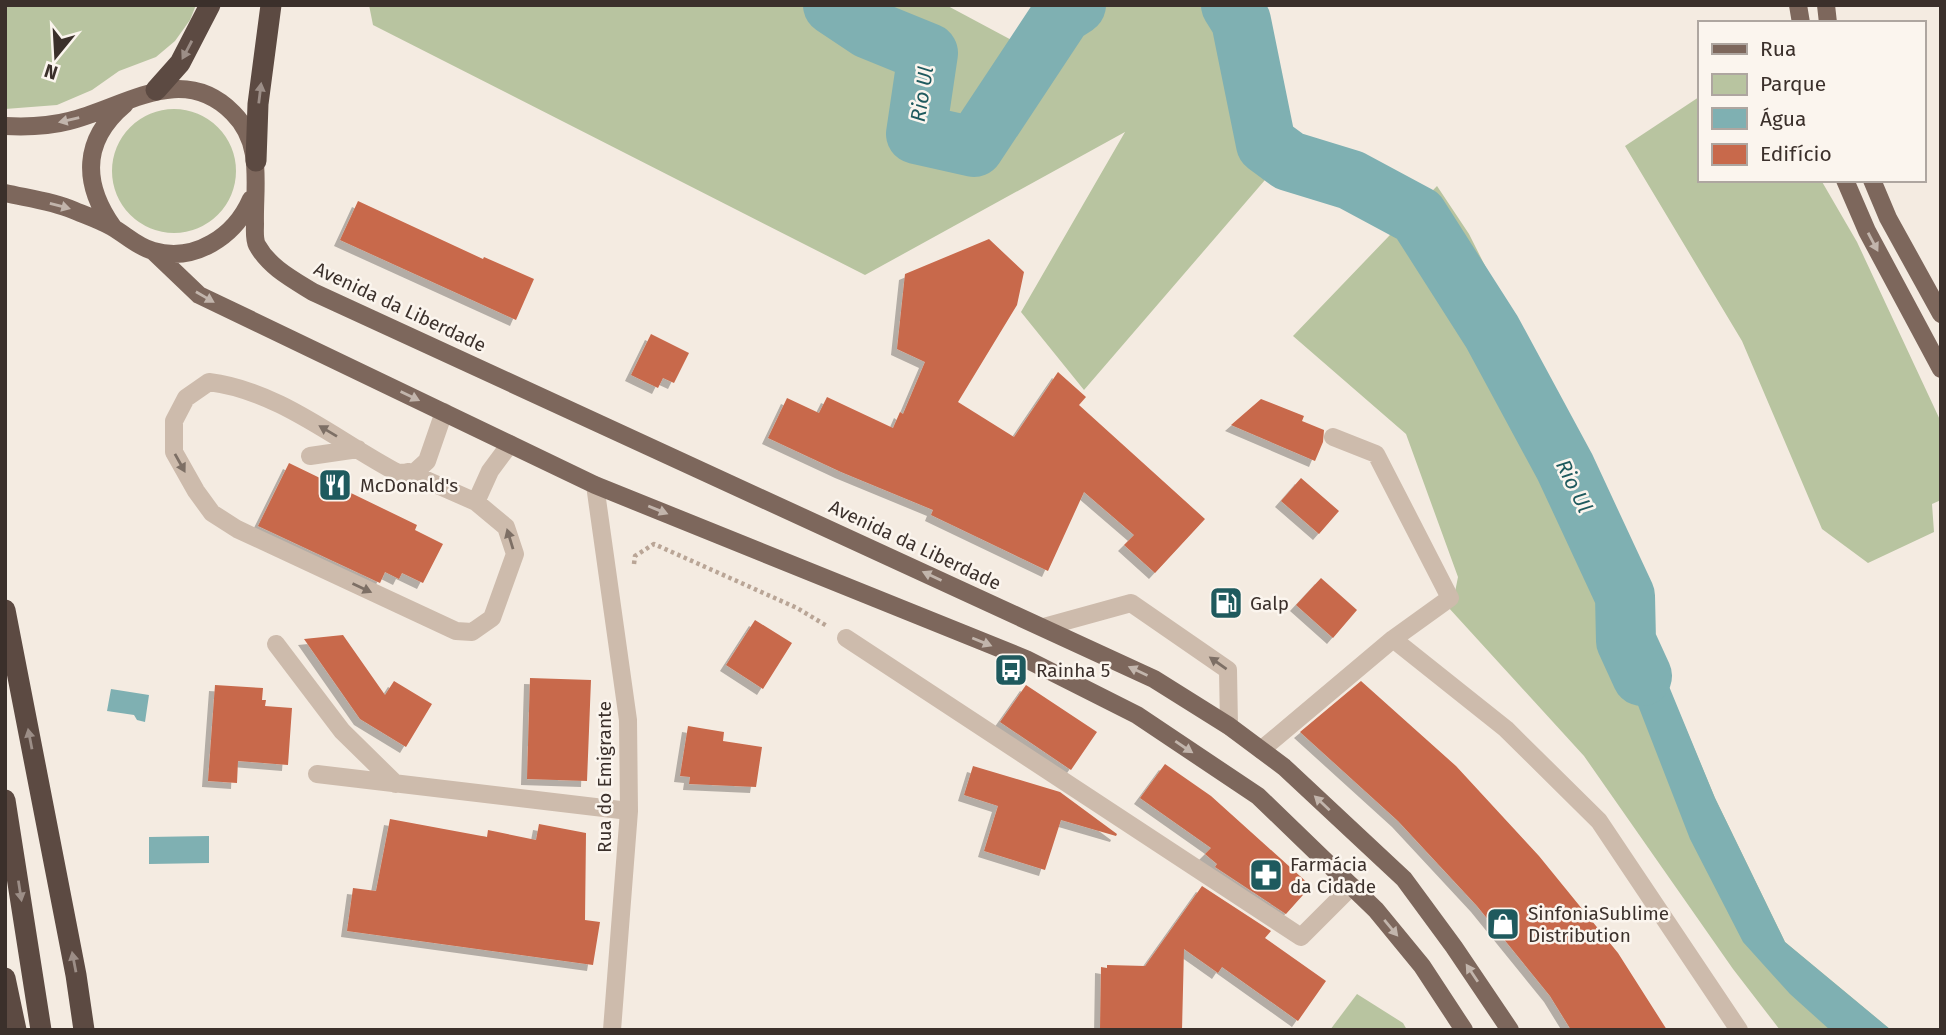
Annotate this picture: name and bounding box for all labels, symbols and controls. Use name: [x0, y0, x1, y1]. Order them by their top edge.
north arrow: [21, 21, 91, 91]
legend: [1698, 21, 1925, 182]
text: Rua: [1760, 36, 1796, 62]
one-way arrow: [182, 40, 193, 60]
text: N: [41, 59, 60, 85]
water label: Rio Ul: [905, 64, 939, 124]
text: Parque: [1760, 71, 1826, 97]
one-way arrow: [254, 82, 265, 104]
text: Água: [1760, 106, 1806, 132]
one-way arrow: [58, 114, 80, 125]
text: Edifício: [1760, 141, 1832, 167]
one-way arrow: [49, 201, 71, 212]
one-way arrow: [1868, 232, 1879, 252]
street label: Avenida da Liberdade: [310, 257, 490, 357]
one-way arrow: [195, 291, 214, 303]
one-way arrow: [400, 390, 420, 401]
one-way arrow: [319, 425, 338, 437]
one-way arrow: [174, 453, 186, 473]
water label: Rio Ul: [1550, 455, 1598, 517]
restaurant icon: McDonald's: [316, 466, 354, 504]
place label: McDonald's: [360, 474, 458, 497]
street label: Avenida da Liberdade: [825, 495, 1005, 595]
one-way arrow: [648, 505, 669, 516]
one-way arrow: [504, 528, 515, 549]
one-way arrow: [921, 570, 942, 581]
one-way arrow: [352, 582, 372, 594]
fuel station icon: Galp: [1207, 584, 1245, 622]
place label: Galp: [1250, 592, 1289, 615]
one-way arrow: [972, 636, 993, 647]
bus stop icon: Rainha 5: [992, 651, 1030, 689]
one-way arrow: [1209, 656, 1227, 670]
place label: Rainha 5: [1036, 659, 1110, 682]
one-way arrow: [1128, 666, 1148, 677]
street label: Rua do Emigrante: [593, 701, 616, 853]
one-way arrow: [25, 728, 36, 750]
one-way arrow: [1174, 740, 1194, 753]
one-way arrow: [1313, 795, 1331, 811]
place label: Farmácia da Cidade: [1290, 853, 1376, 898]
pharmacy icon: Farmácia da Cidade: [1247, 856, 1285, 894]
one-way arrow: [15, 880, 26, 902]
place label: SinfoniaSublime Distribution: [1528, 902, 1669, 947]
shop icon: SinfoniaSublime Distribution: [1484, 905, 1522, 943]
one-way arrow: [1383, 919, 1398, 936]
one-way arrow: [68, 951, 79, 973]
one-way arrow: [1465, 964, 1479, 982]

